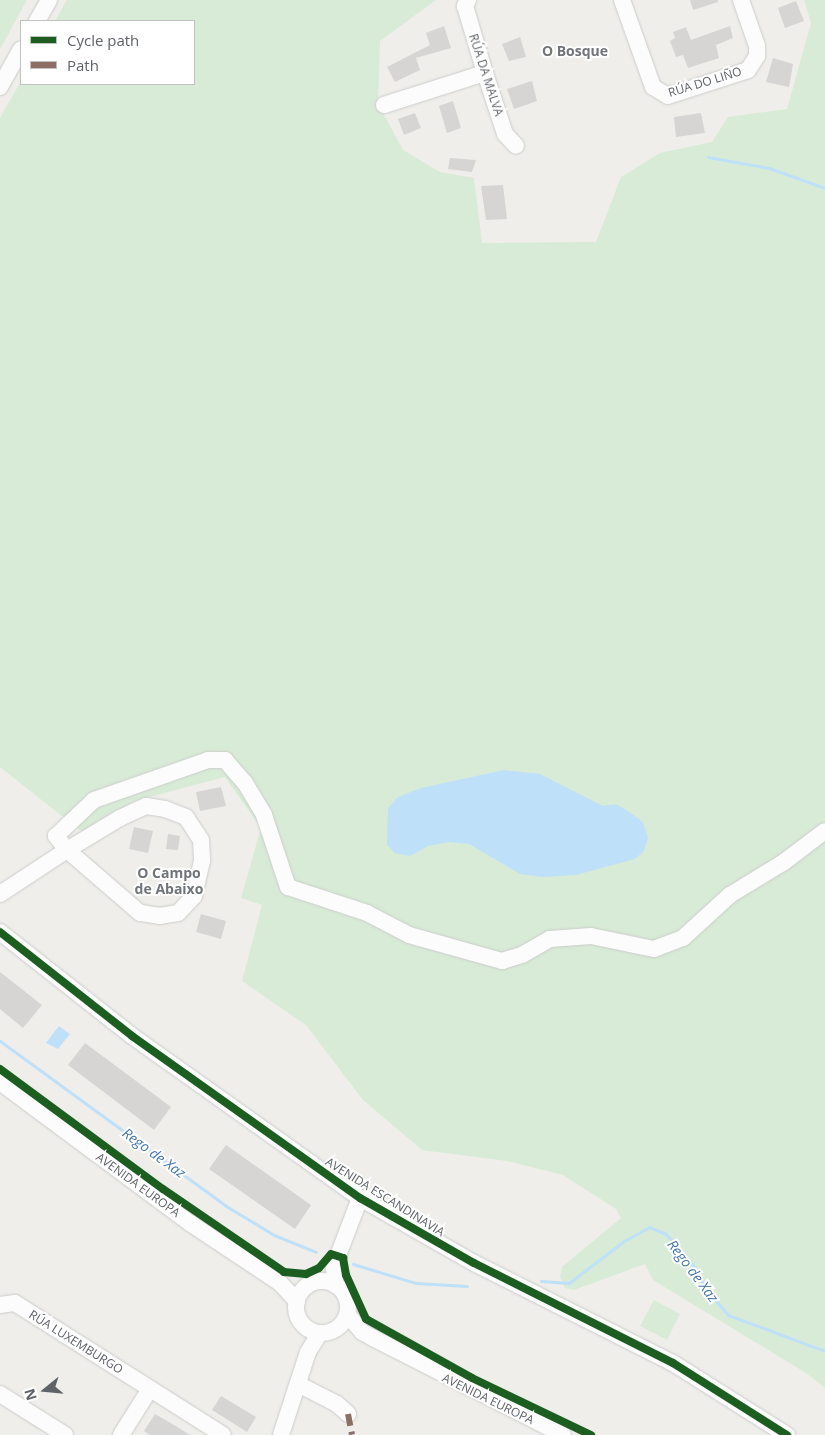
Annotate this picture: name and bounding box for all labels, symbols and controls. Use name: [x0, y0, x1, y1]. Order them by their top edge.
legend: [20, 20, 195, 85]
text: Cycle path: [67, 30, 139, 50]
street label: RÚA DA MALVA: [466, 32, 506, 118]
district label: O Bosque: [542, 43, 608, 59]
text: Path: [67, 55, 99, 75]
street label: RÚA DO LIÑO: [667, 64, 743, 100]
district label: O Campo de Abaixo: [135, 865, 203, 898]
water label: Rego de Xaz: [119, 1124, 189, 1182]
street label: AVENIDA EUROPA: [93, 1150, 183, 1220]
street label: AVENIDA ESCANDINAVIA: [323, 1154, 447, 1240]
water label: Rego de Xaz: [664, 1236, 722, 1306]
street label: RÚA LUXEMBURGO: [26, 1307, 126, 1377]
north arrow: [20, 1365, 70, 1415]
street label: AVENIDA EUROPA: [440, 1371, 536, 1427]
text: N: [19, 1386, 41, 1403]

